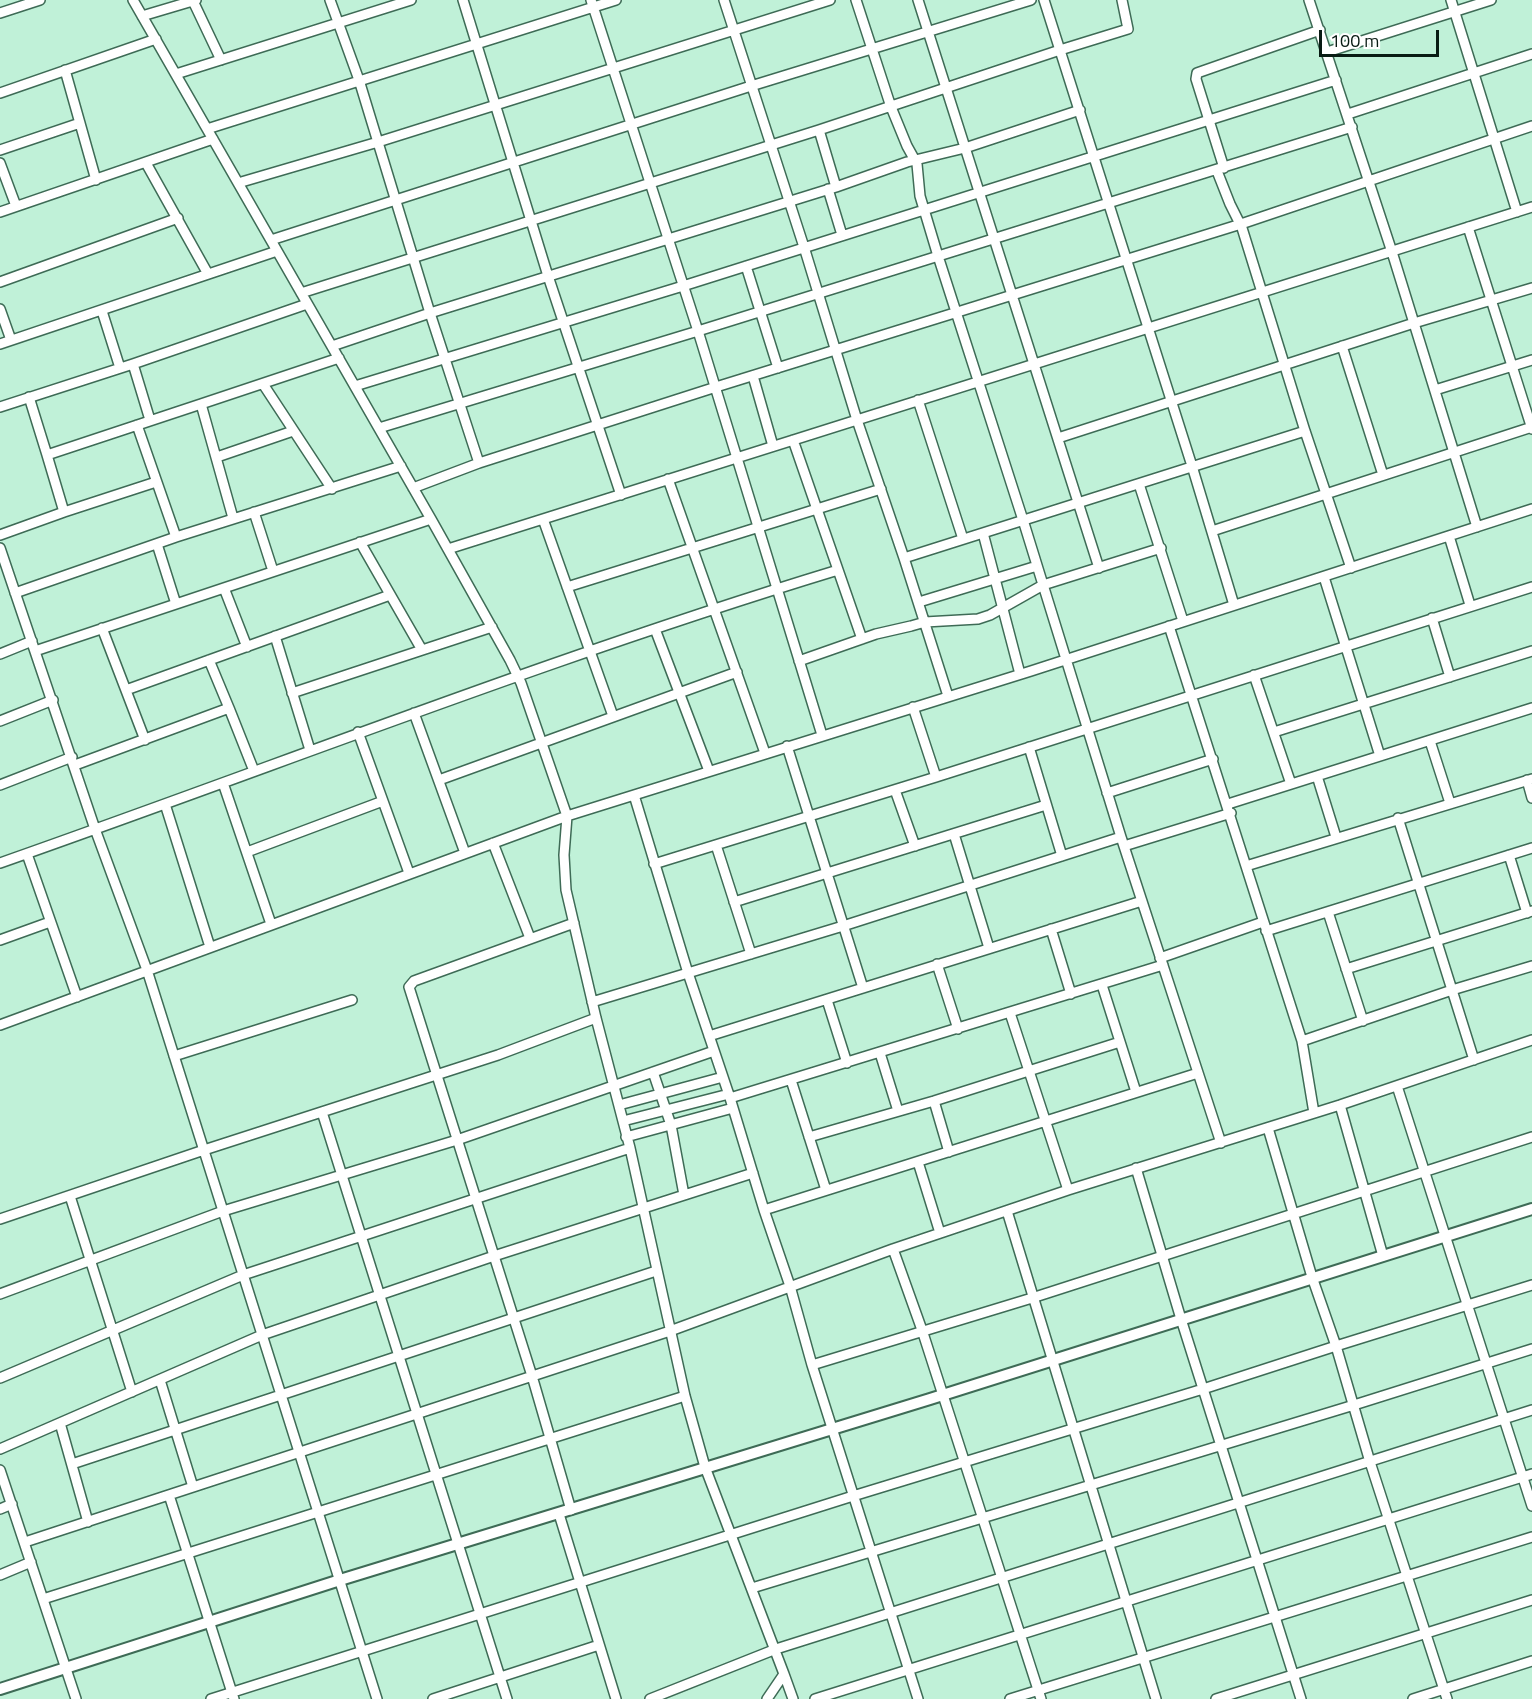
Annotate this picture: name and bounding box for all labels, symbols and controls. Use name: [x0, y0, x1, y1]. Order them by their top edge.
scale bar: [1322, 18, 1442, 56]
text: 100 m: [1330, 27, 1379, 54]

